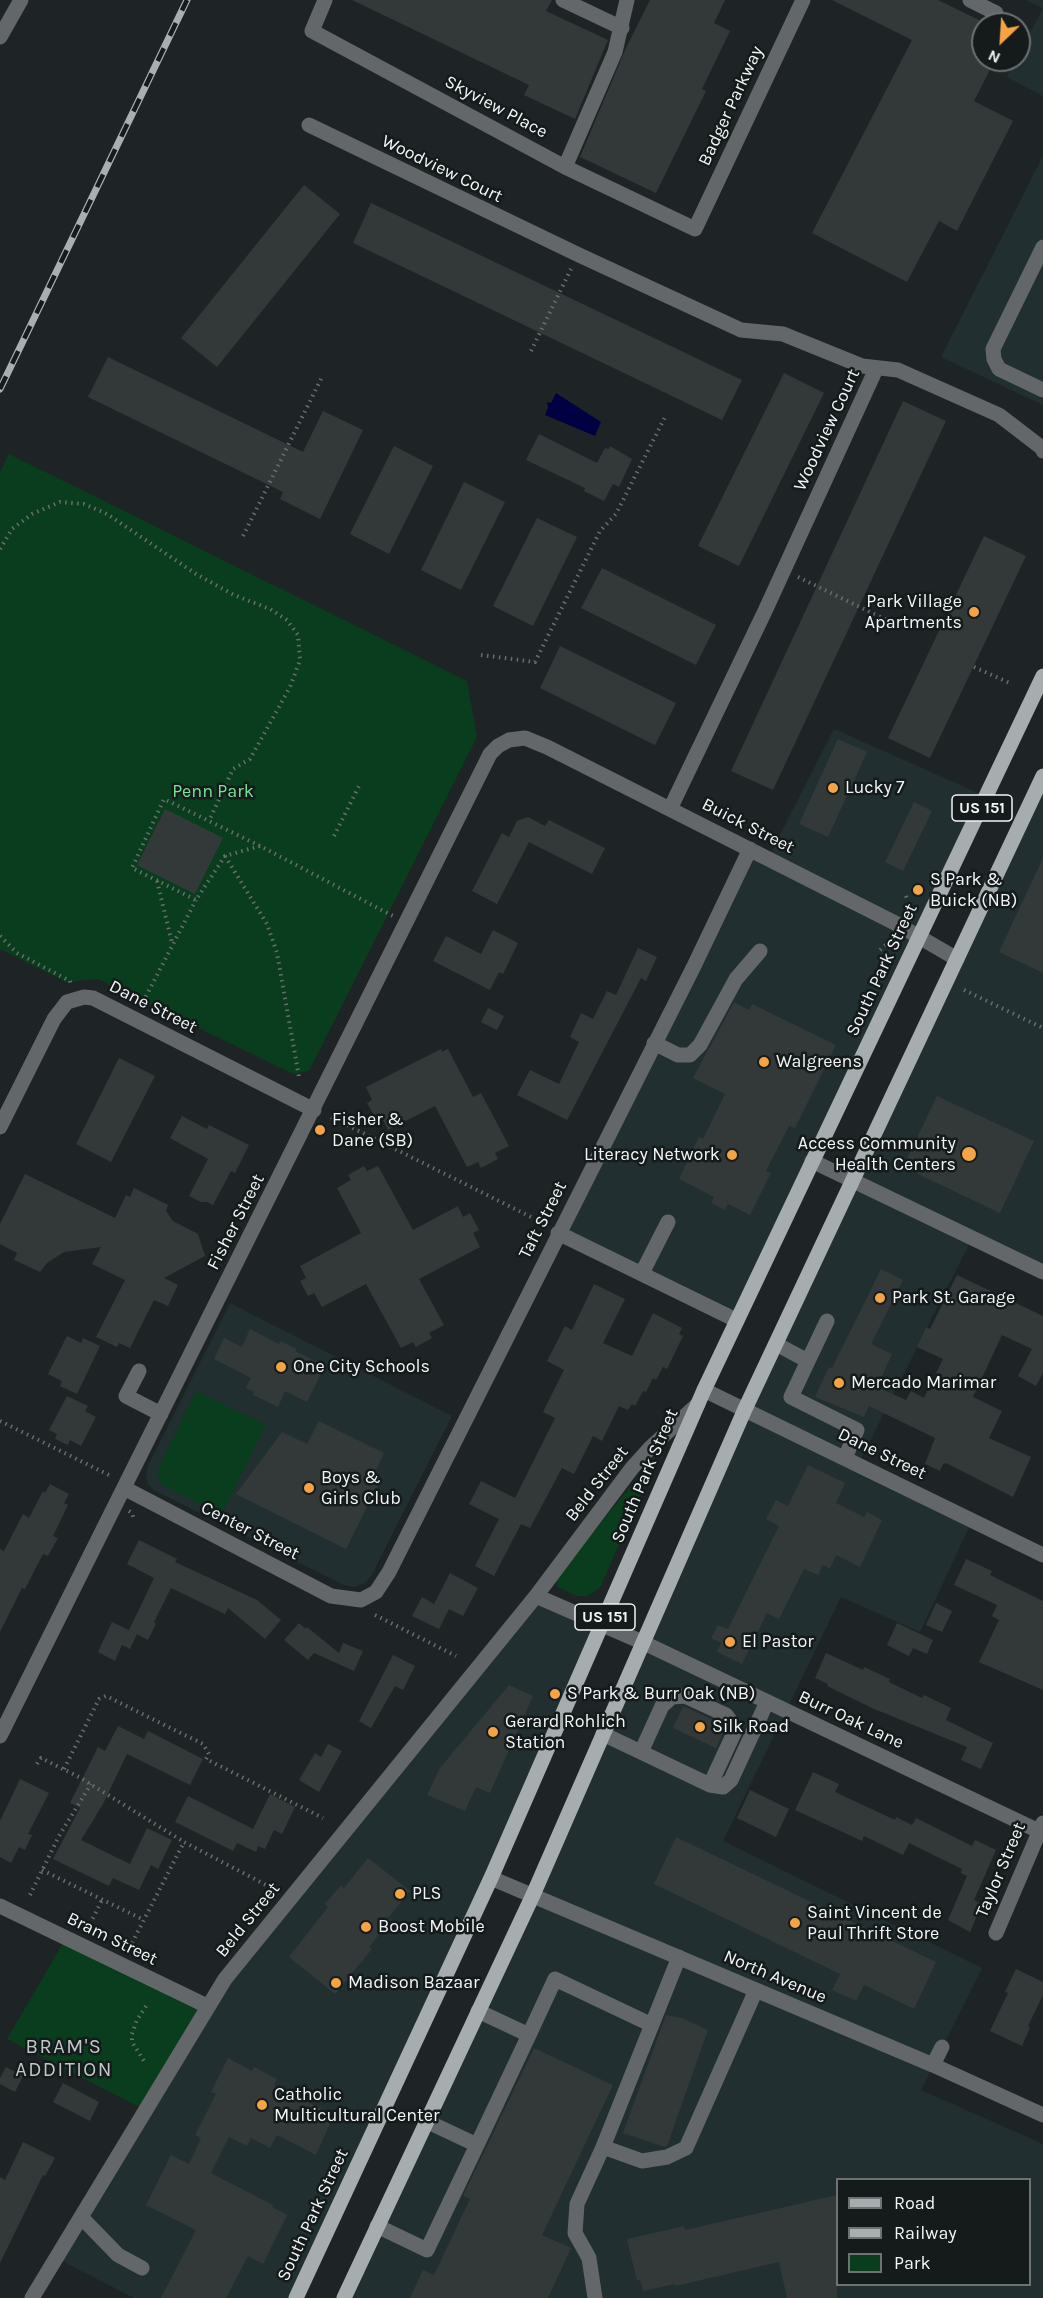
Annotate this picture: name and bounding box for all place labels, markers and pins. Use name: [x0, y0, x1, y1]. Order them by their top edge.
place label: Park Village Apartments: [865, 591, 962, 634]
marker: Park Village Apartments: [967, 605, 981, 619]
place label: Lucky 7: [845, 777, 905, 799]
marker: Lucky 7: [826, 781, 840, 795]
place label: S Park & Buick (NB): [930, 869, 1017, 912]
marker: S Park & Buick (NB): [911, 883, 925, 897]
place label: Walgreens: [776, 1051, 862, 1073]
marker: Walgreens: [757, 1055, 771, 1069]
place label: Fisher & Dane (SB): [332, 1109, 413, 1152]
marker: Fisher & Dane (SB): [313, 1123, 327, 1137]
place label: Access Community Health Centers: [798, 1133, 956, 1176]
place label: Literacy Network: [584, 1144, 720, 1166]
marker: Access Community Health Centers: [960, 1145, 978, 1163]
marker: Literacy Network: [725, 1148, 739, 1162]
place label: Park St. Garage: [892, 1287, 1015, 1309]
marker: Park St. Garage: [873, 1291, 887, 1305]
place label: One City Schools: [293, 1356, 430, 1378]
marker: One City Schools: [274, 1360, 288, 1374]
place label: Mercado Marimar: [851, 1372, 996, 1394]
marker: Mercado Marimar: [832, 1376, 846, 1390]
place label: Boys & Girls Club: [321, 1467, 401, 1510]
marker: Boys & Girls Club: [302, 1481, 316, 1495]
place label: El Pastor: [742, 1631, 814, 1653]
marker: El Pastor: [723, 1635, 737, 1649]
place label: S Park & Burr Oak (NB): [567, 1683, 755, 1705]
marker: S Park & Burr Oak (NB): [548, 1687, 562, 1701]
place label: Gerard Rohlich Station: [505, 1711, 626, 1754]
place label: Silk Road: [712, 1716, 789, 1738]
marker: Silk Road: [693, 1720, 707, 1734]
marker: Gerard Rohlich Station: [486, 1725, 500, 1739]
place label: PLS: [412, 1883, 441, 1905]
marker: PLS: [393, 1887, 407, 1901]
place label: Saint Vincent de Paul Thrift Store: [807, 1902, 942, 1944]
place label: Boost Mobile: [378, 1916, 485, 1938]
marker: Saint Vincent de Paul Thrift Store: [788, 1916, 802, 1930]
marker: Boost Mobile: [359, 1920, 373, 1934]
place label: Madison Bazaar: [348, 1972, 480, 1994]
marker: Madison Bazaar: [329, 1976, 343, 1990]
place label: Catholic Multicultural Center: [274, 2084, 440, 2126]
marker: Catholic Multicultural Center: [255, 2098, 269, 2112]

